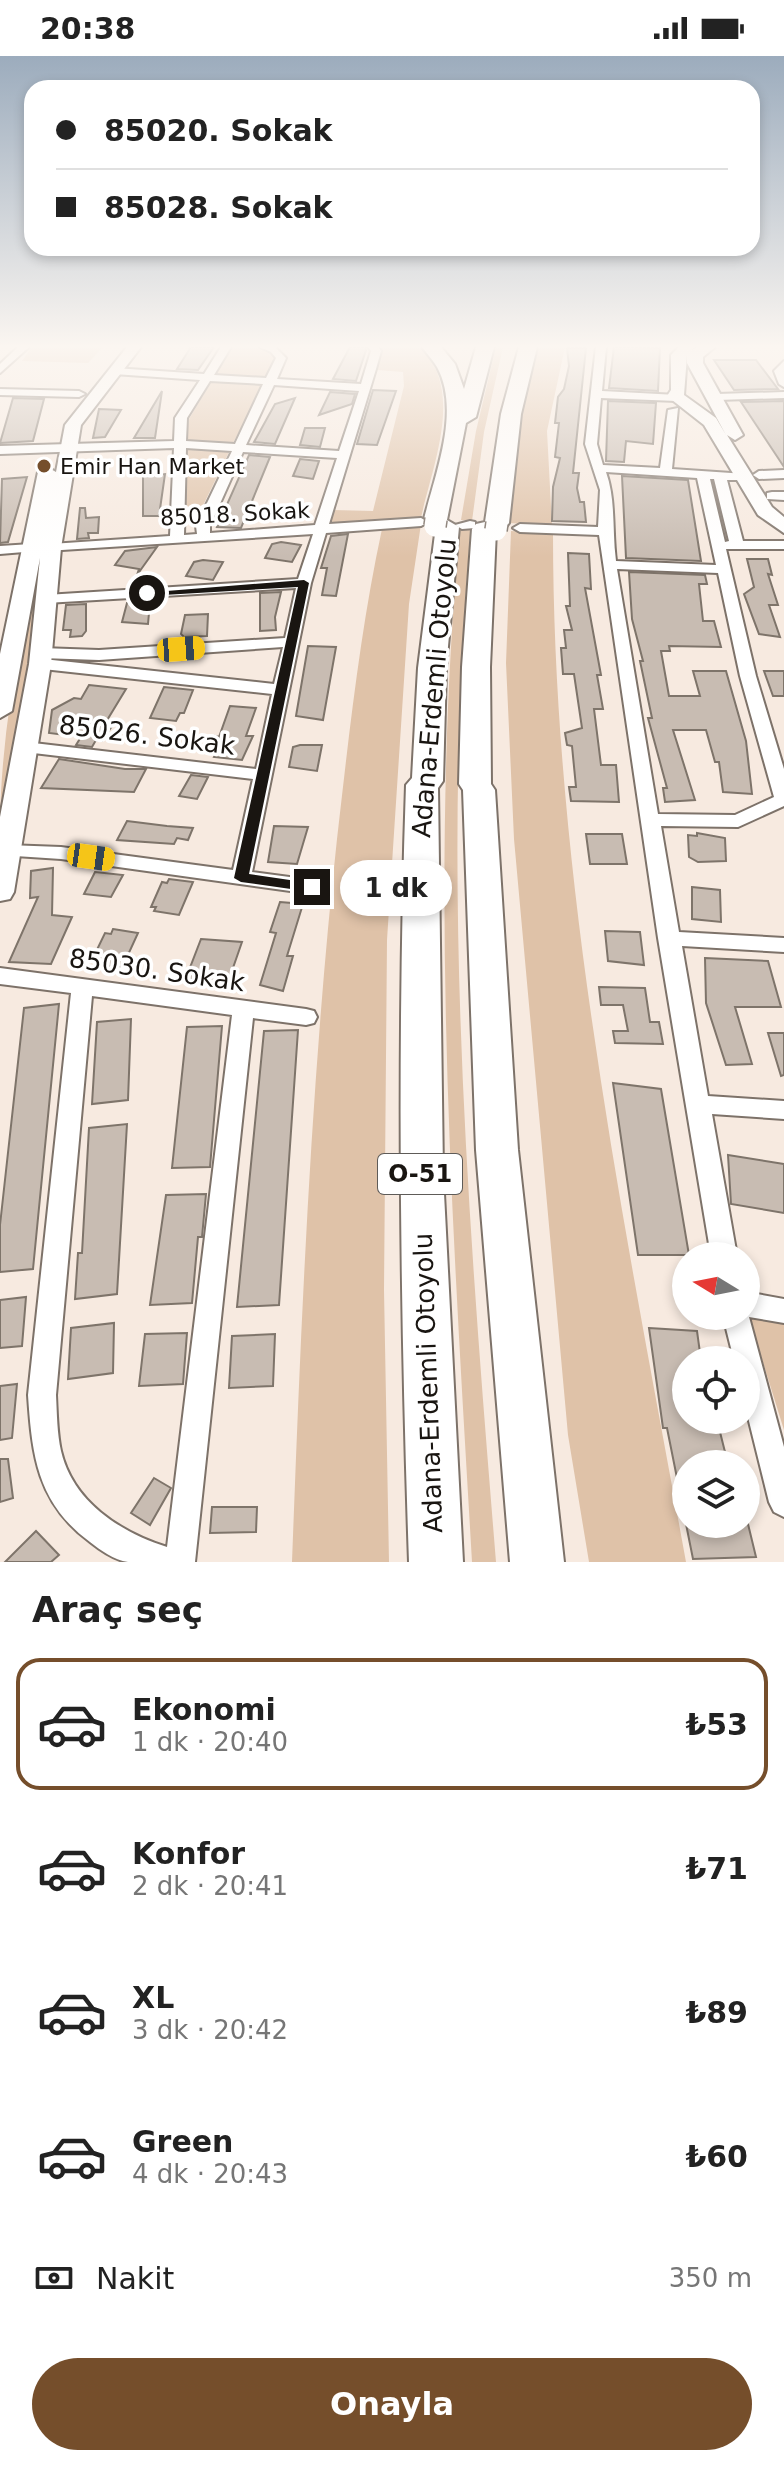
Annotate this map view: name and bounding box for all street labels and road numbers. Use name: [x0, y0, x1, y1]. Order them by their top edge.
street label: 85018. Sokak: [159, 498, 311, 530]
street label: Adana-Erdemli Otoyolu: [406, 537, 462, 839]
street label: 85026. Sokak: [57, 709, 237, 761]
street label: 85030. Sokak: [67, 943, 247, 997]
road number: O-51: [378, 1154, 462, 1194]
street label: Adana-Erdemli Otoyolu: [408, 1232, 448, 1534]

